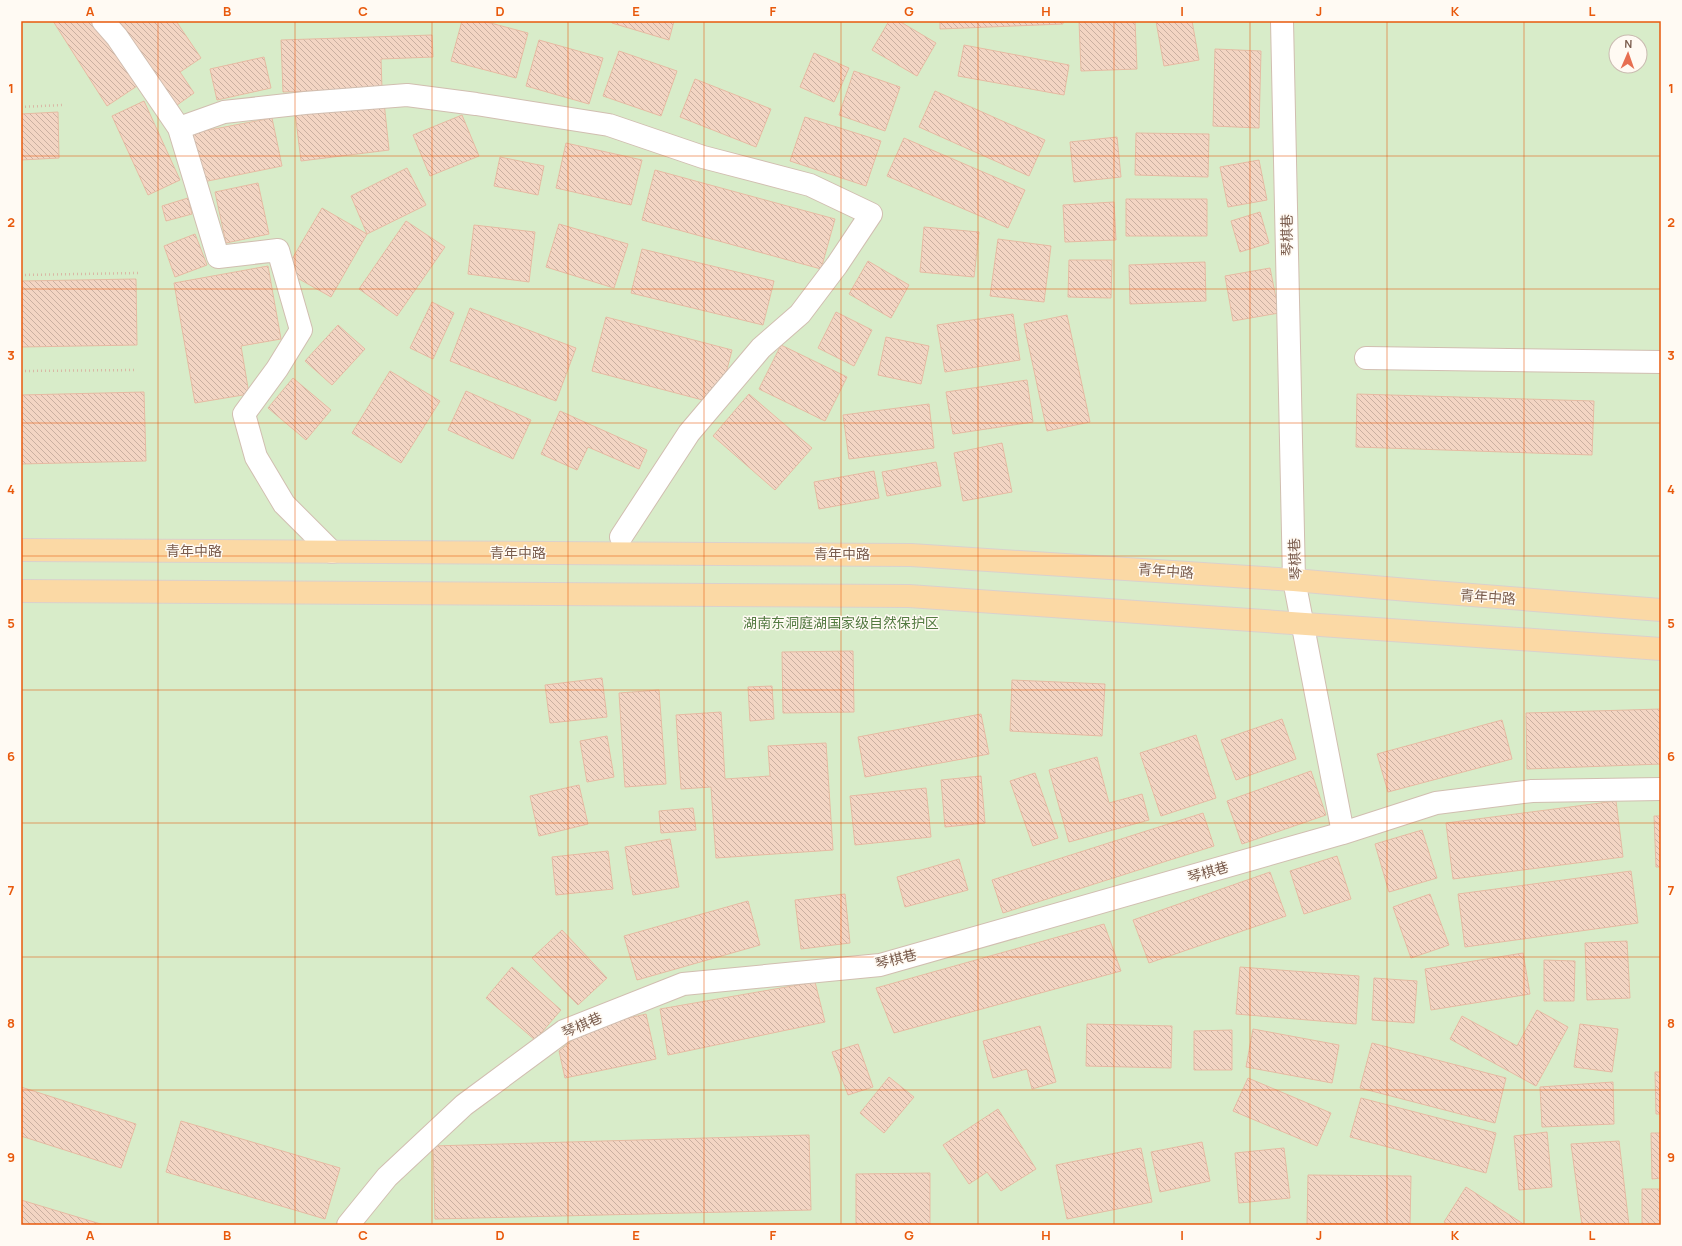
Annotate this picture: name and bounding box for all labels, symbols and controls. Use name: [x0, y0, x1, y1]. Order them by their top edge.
text: A: [86, 2, 95, 20]
text: B: [223, 2, 231, 20]
text: C: [358, 2, 368, 20]
text: D: [495, 2, 505, 20]
text: E: [632, 2, 640, 20]
text: F: [770, 2, 777, 20]
text: G: [904, 2, 914, 20]
text: H: [1041, 2, 1051, 20]
text: I: [1180, 2, 1184, 20]
text: J: [1316, 2, 1322, 20]
text: K: [1451, 2, 1460, 20]
text: L: [1589, 2, 1596, 20]
north arrow: [1608, 34, 1648, 74]
text: N: [1624, 36, 1633, 51]
text: 1: [8, 79, 14, 97]
text: 1: [1668, 79, 1674, 97]
text: 2: [7, 213, 15, 231]
text: 2: [1667, 213, 1675, 231]
street label: 琴棋巷: [1277, 214, 1296, 256]
text: 3: [7, 346, 15, 364]
text: 3: [1667, 346, 1675, 364]
text: 4: [7, 480, 15, 498]
text: 4: [1667, 480, 1675, 498]
street label: 琴棋巷: [1284, 538, 1305, 580]
street label: 青年中路: [166, 541, 222, 560]
street label: 青年中路: [490, 543, 546, 562]
street label: 青年中路: [814, 544, 870, 563]
street label: 青年中路: [1137, 559, 1195, 582]
street label: 青年中路: [1459, 585, 1517, 608]
park label: 湖南东洞庭湖国家级自然保护区: [743, 613, 939, 632]
text: 5: [7, 614, 15, 632]
text: 5: [1667, 614, 1675, 632]
text: 6: [7, 747, 15, 765]
text: 6: [1667, 747, 1675, 765]
street label: 琴棋巷: [1185, 857, 1231, 886]
text: 7: [8, 881, 15, 899]
text: 7: [1668, 881, 1675, 899]
street label: 琴棋巷: [873, 944, 919, 973]
street label: 琴棋巷: [559, 1007, 605, 1042]
text: 8: [7, 1014, 15, 1032]
text: 8: [1667, 1014, 1675, 1032]
text: 9: [7, 1148, 15, 1166]
text: 9: [1667, 1148, 1675, 1166]
text: A: [86, 1226, 95, 1244]
text: B: [223, 1226, 231, 1244]
text: C: [358, 1226, 368, 1244]
text: D: [495, 1226, 505, 1244]
text: E: [632, 1226, 640, 1244]
text: F: [770, 1226, 777, 1244]
text: G: [904, 1226, 914, 1244]
text: H: [1041, 1226, 1051, 1244]
text: I: [1180, 1226, 1184, 1244]
text: J: [1316, 1226, 1322, 1244]
text: K: [1451, 1226, 1460, 1244]
text: L: [1589, 1226, 1596, 1244]

